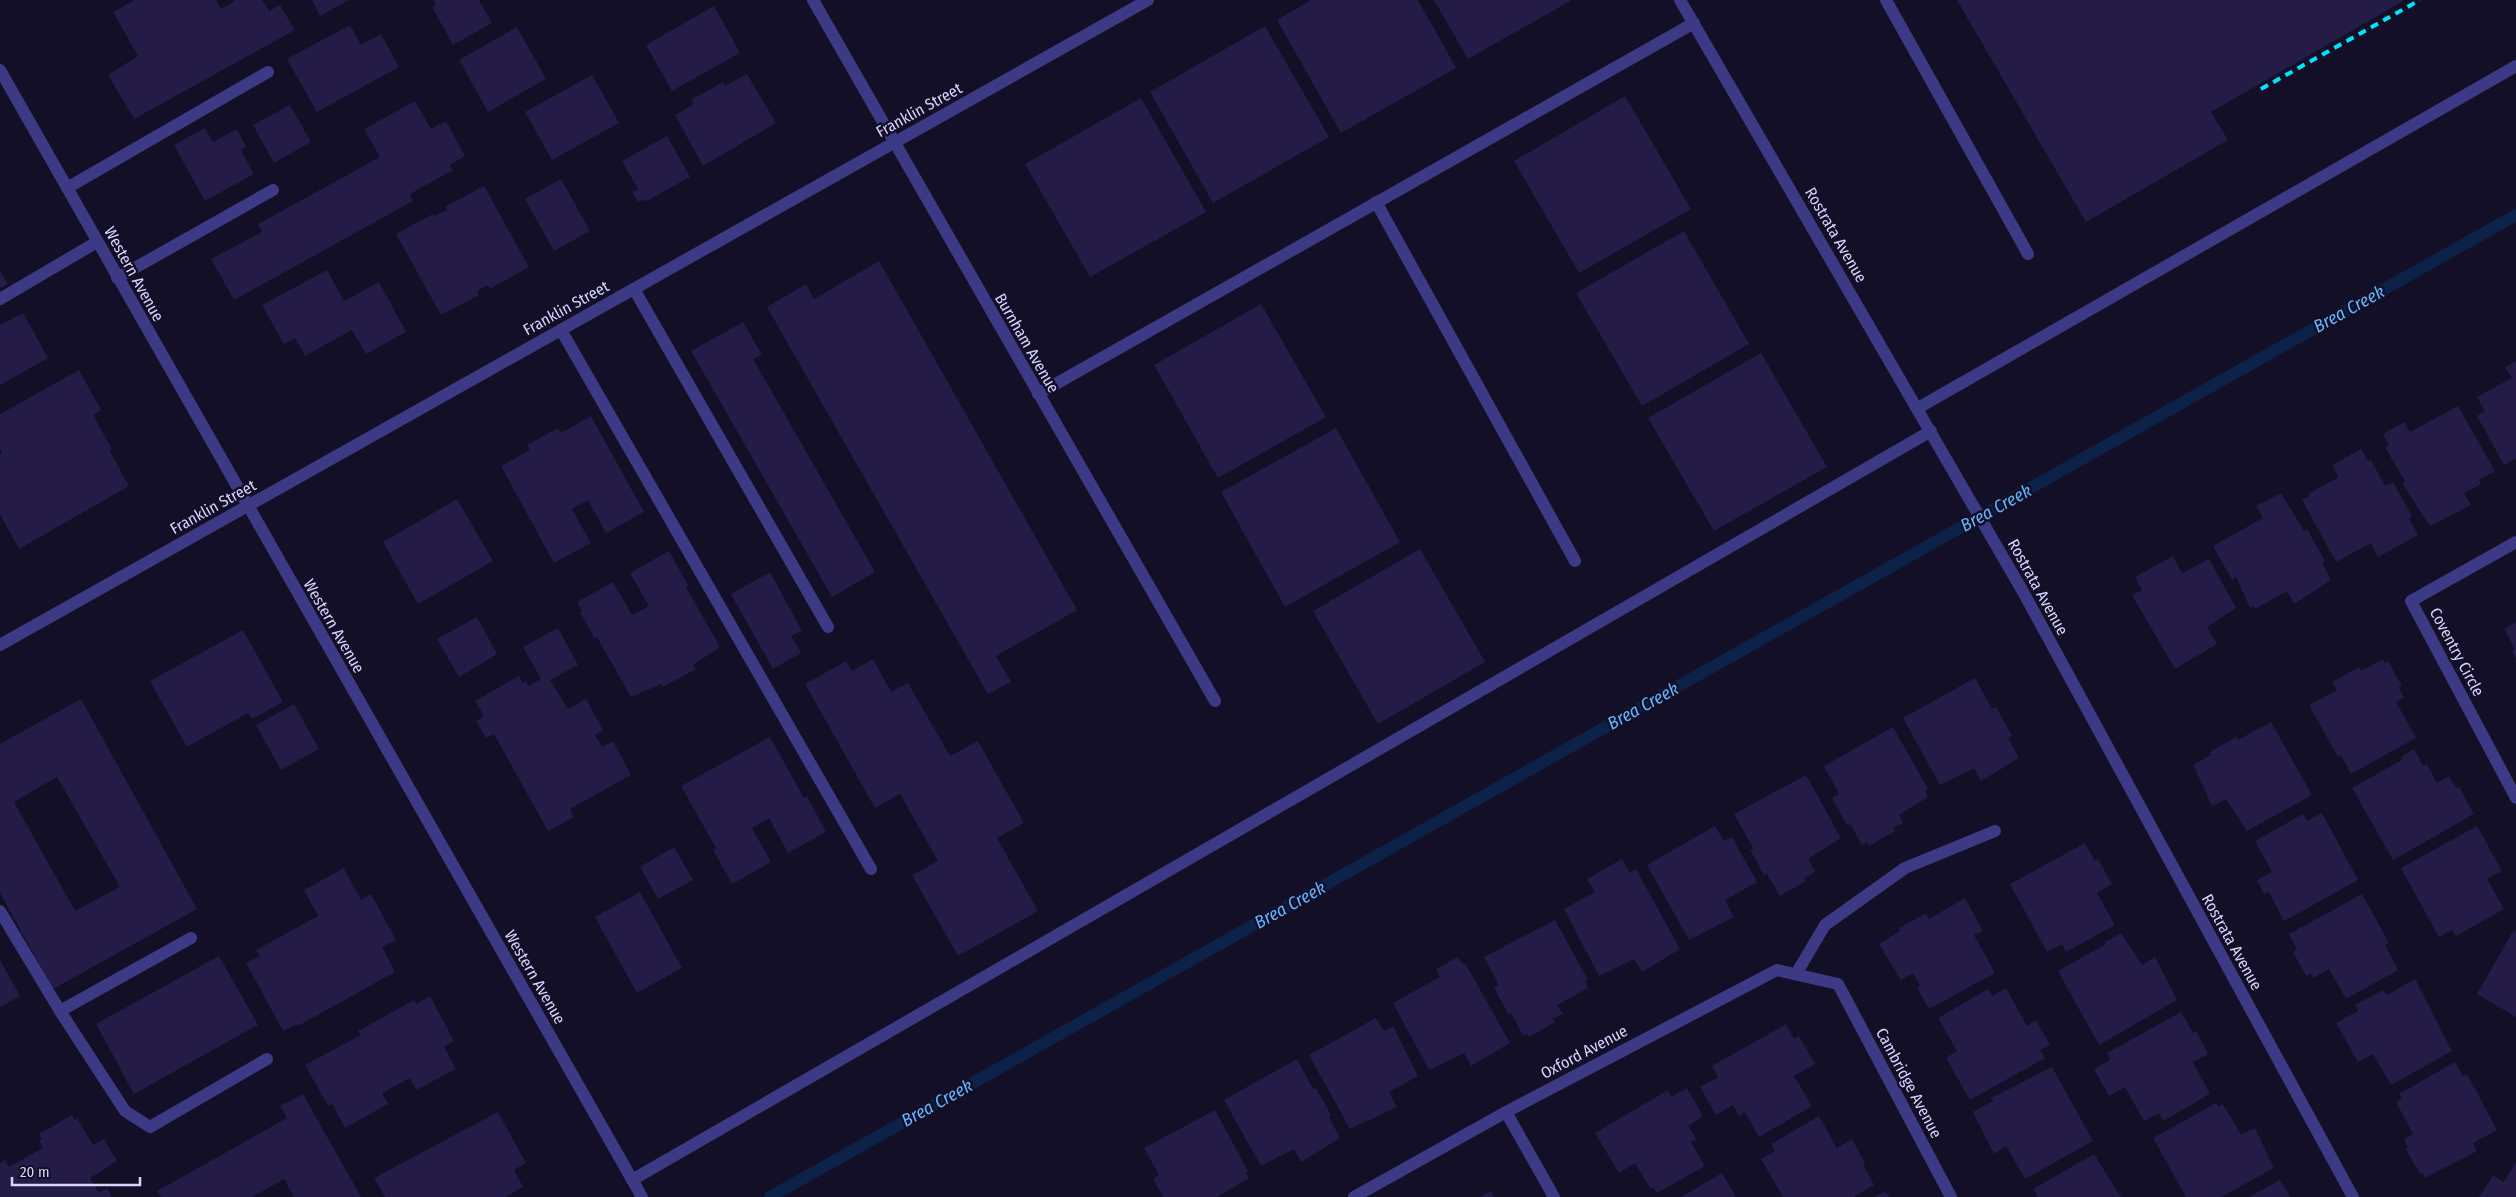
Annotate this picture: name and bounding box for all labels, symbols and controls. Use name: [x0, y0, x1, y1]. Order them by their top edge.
street label: Franklin Street: [873, 78, 966, 141]
street label: Rostrata Avenue: [1801, 184, 1871, 286]
street label: Western Avenue: [100, 223, 168, 325]
street label: Franklin Street: [520, 276, 613, 339]
water label: Brea Creek: [2310, 280, 2389, 338]
street label: Burnham Avenue: [991, 290, 1063, 396]
street label: Franklin Street: [167, 475, 260, 538]
water label: Brea Creek: [1957, 479, 2036, 537]
street label: Rostrata Avenue: [2004, 536, 2072, 638]
street label: Western Avenue: [299, 576, 369, 676]
street label: Coventry Circle: [2426, 605, 2488, 700]
water label: Brea Creek: [1604, 677, 1683, 735]
water label: Brea Creek: [1251, 876, 1330, 934]
street label: Rostrata Avenue: [2198, 891, 2266, 993]
street label: Western Avenue: [500, 927, 570, 1027]
street label: Oxford Avenue: [1537, 1021, 1631, 1083]
street label: Cambridge Avenue: [1872, 1025, 1946, 1141]
water label: Brea Creek: [898, 1074, 977, 1132]
scale bar: [12, 1154, 140, 1186]
text: 20 m: [20, 1163, 50, 1181]

